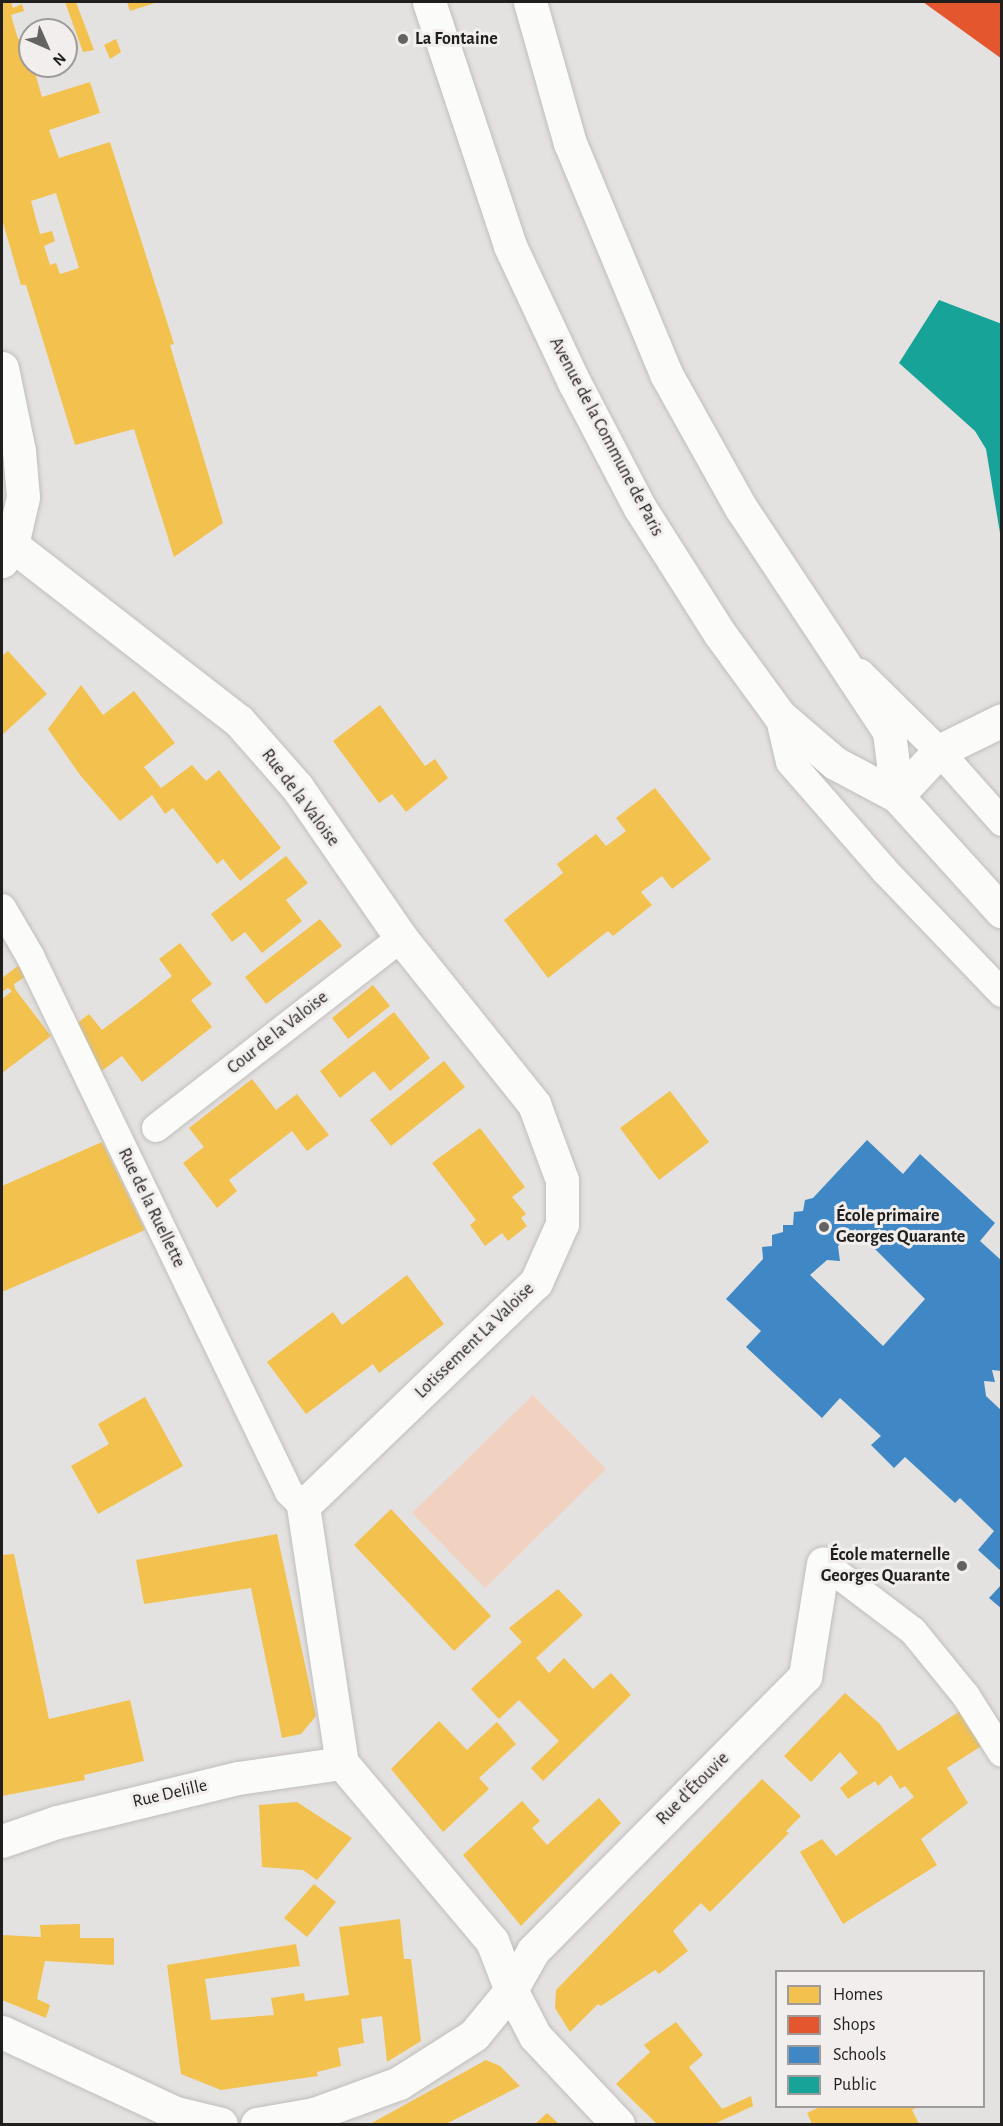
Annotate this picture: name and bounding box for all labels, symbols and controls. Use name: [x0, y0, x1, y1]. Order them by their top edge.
north arrow: [18, 18, 78, 78]
place label: La Fontaine: [415, 28, 498, 50]
marker: La Fontaine: [396, 32, 410, 46]
text: N: [50, 50, 69, 69]
street label: Avenue de la Commune de Paris: [544, 334, 668, 540]
street label: Rue de la Valoise: [256, 745, 344, 851]
street label: Cour de la Valoise: [223, 987, 333, 1079]
street label: Rue de la Ruellette: [113, 1145, 189, 1271]
place label: École primaire Georges Quarante: [836, 1206, 965, 1248]
marker: École primaire Georges Quarante: [817, 1220, 831, 1234]
street label: Lotissement La Valoise: [411, 1279, 539, 1403]
place label: École maternelle Georges Quarante: [821, 1545, 950, 1588]
marker: École maternelle Georges Quarante: [955, 1559, 969, 1573]
street label: Rue d'Étouvie: [652, 1748, 734, 1830]
street label: Rue Delille: [131, 1775, 209, 1813]
legend: [775, 1970, 985, 2108]
text: Homes: [833, 1986, 883, 2004]
text: Shops: [833, 2016, 875, 2034]
text: Schools: [833, 2046, 886, 2064]
text: Public: [833, 2076, 876, 2094]

